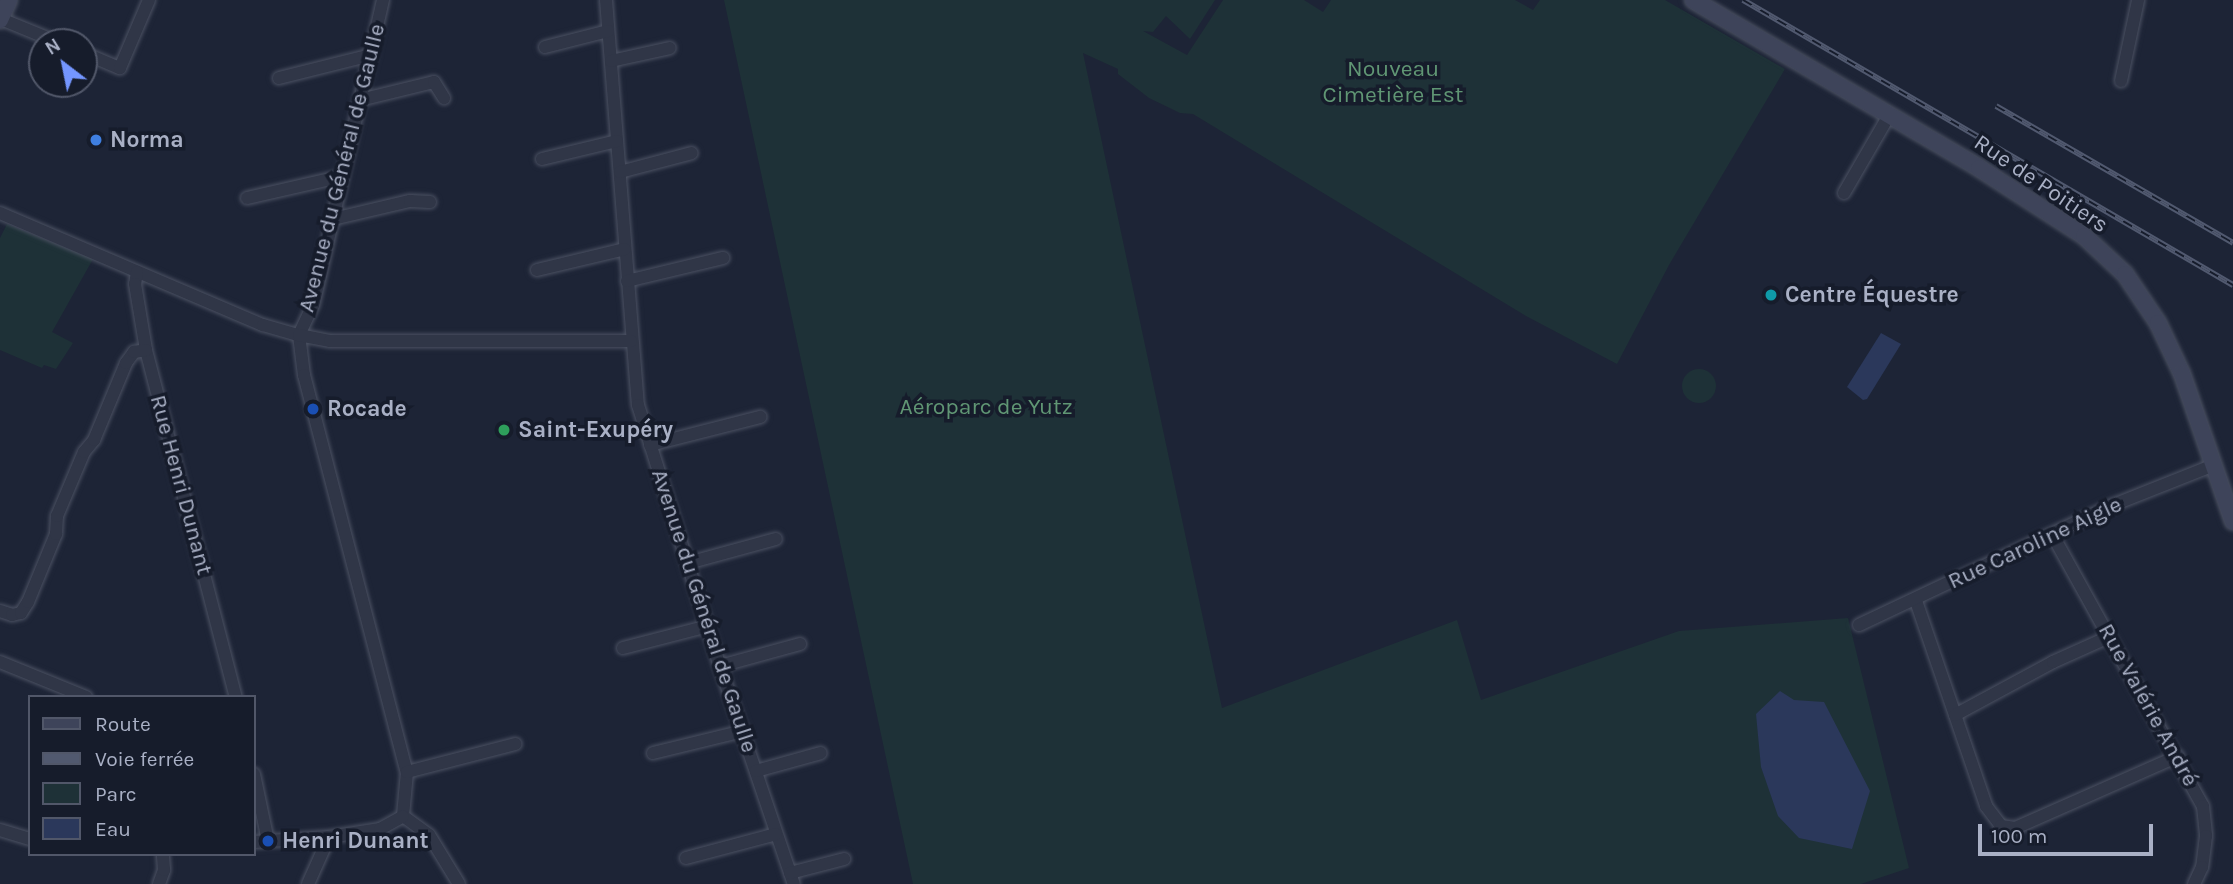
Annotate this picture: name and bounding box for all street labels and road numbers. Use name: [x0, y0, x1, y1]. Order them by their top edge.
street label: Avenue du Général de Gaulle: [293, 21, 391, 315]
street label: Rue de Poitiers: [1969, 129, 2113, 239]
street label: Rue Henri Dunant: [144, 392, 218, 578]
street label: Avenue du Général de Gaulle: [645, 466, 763, 756]
street label: Rue Caroline Aigle: [1944, 491, 2126, 595]
street label: Rue Valérie André: [2092, 619, 2204, 791]

